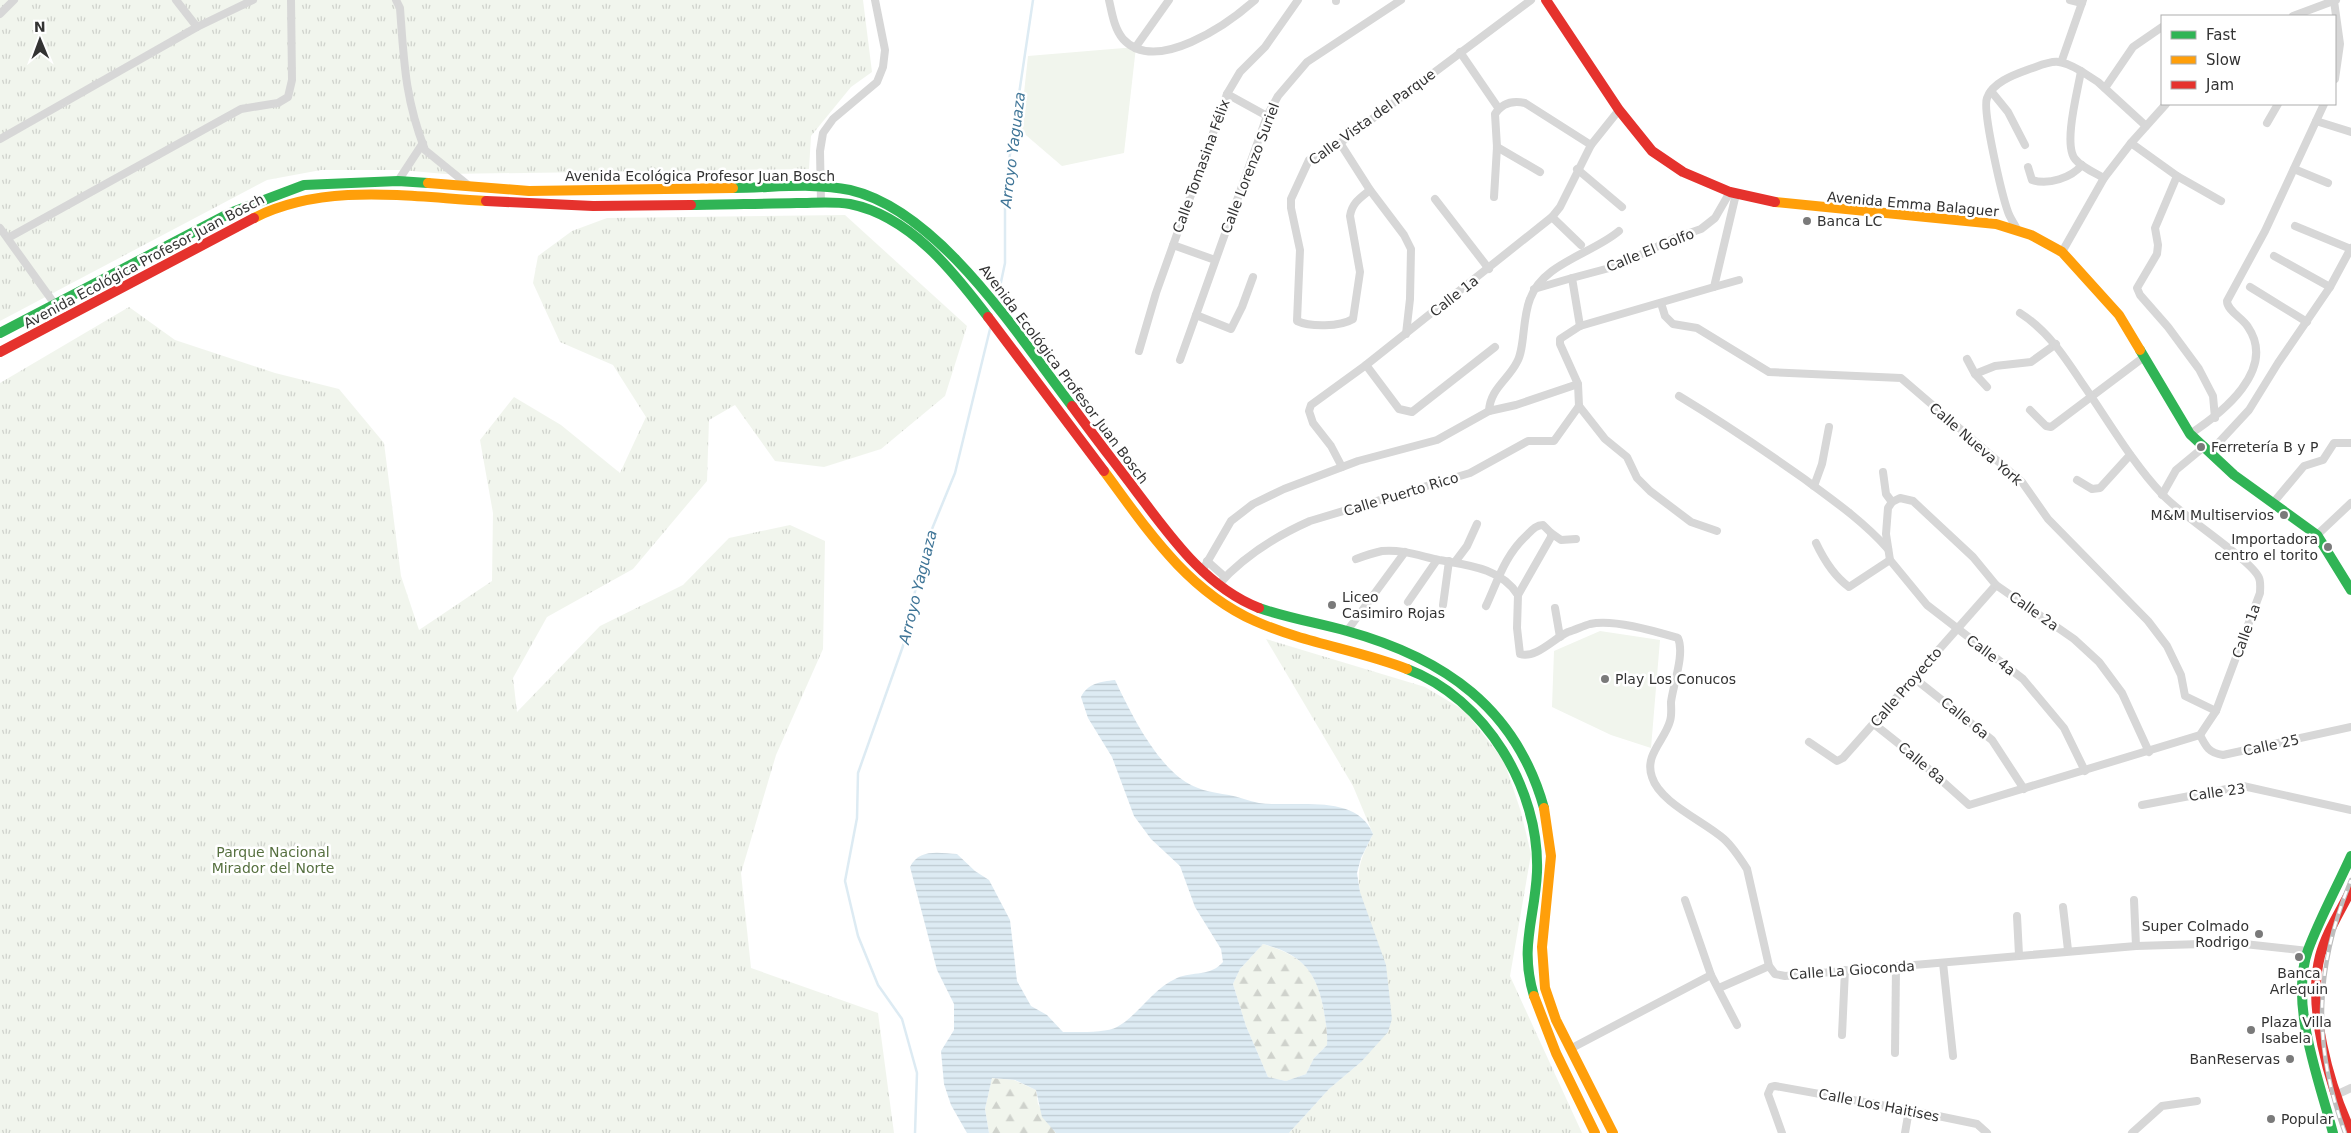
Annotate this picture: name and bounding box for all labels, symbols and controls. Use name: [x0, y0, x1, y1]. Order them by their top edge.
north arrow: [15, 15, 65, 65]
legend: [2161, 15, 2336, 105]
text: N: [34, 19, 46, 35]
text: Fast: [2206, 26, 2236, 44]
text: Slow: [2206, 51, 2241, 69]
street label: Calle Vista del Parque: [1306, 66, 1438, 168]
text: Jam: [2205, 76, 2234, 94]
water label: Arroyo Yaguaza: [997, 91, 1029, 210]
street label: Calle Tomasina Félix: [1169, 97, 1233, 235]
street label: Calle Lorenzo Suriel: [1218, 100, 1282, 236]
street label: Avenida Ecológica Profesor Juan Bosch: [565, 168, 835, 184]
street label: Avenida Emma Balaguer: [1826, 189, 2000, 219]
street label: Avenida Ecológica Profesor Juan Bosch: [21, 191, 267, 331]
place label: Banca LC: [1817, 213, 1883, 229]
marker: Banca LC: [1801, 215, 1813, 227]
street label: Calle El Golfo: [1604, 225, 1696, 275]
street label: Avenida Ecológica Profesor Juan Bosch: [976, 261, 1152, 487]
street label: Calle 1a: [1427, 272, 1481, 320]
street label: Calle Nueva York: [1926, 399, 2026, 489]
place label: Ferretería B y P: [2211, 439, 2318, 455]
marker: Ferretería B y P: [2195, 441, 2207, 453]
street label: Calle Puerto Rico: [1342, 469, 1460, 519]
place label: M&M Multiservios: [2151, 507, 2274, 523]
marker: M&M Multiservios: [2278, 509, 2290, 521]
water label: Arroyo Yaguaza: [895, 528, 941, 647]
place label: Importadora centro el torito: [2214, 531, 2318, 563]
marker: Importadora centro el torito: [2322, 541, 2334, 553]
street label: Calle 2a: [2006, 588, 2062, 634]
place label: Liceo Casimiro Rojas: [1342, 589, 1445, 621]
marker: Liceo Casimiro Rojas: [1326, 599, 1338, 611]
street label: Calle 1a: [2229, 602, 2263, 660]
street label: Calle 4a: [1964, 632, 2018, 678]
street label: Calle Proyecto: [1867, 644, 1945, 730]
place label: Play Los Conucos: [1615, 671, 1736, 687]
marker: Play Los Conucos: [1599, 673, 1611, 685]
street label: Calle 6a: [1938, 694, 1992, 742]
street label: Calle 25: [2241, 731, 2301, 759]
street label: Calle 8a: [1895, 739, 1949, 787]
street label: Calle 23: [2188, 780, 2246, 804]
park label: Parque Nacional Mirador del Norte: [212, 844, 334, 876]
place label: Super Colmado Rodrigo: [2142, 918, 2249, 950]
marker: Super Colmado Rodrigo: [2253, 928, 2265, 940]
marker: Banca Arlequin: [2293, 951, 2305, 963]
street label: Calle La Gioconda: [1789, 958, 1915, 982]
place label: Banca Arlequin: [2270, 965, 2328, 997]
place label: Plaza Villa Isabela: [2261, 1014, 2332, 1046]
marker: Plaza Villa Isabela: [2245, 1024, 2257, 1036]
place label: BanReservas: [2189, 1051, 2280, 1067]
marker: BanReservas: [2284, 1053, 2296, 1065]
street label: Calle Los Haitises: [1817, 1085, 1941, 1125]
place label: Popular: [2281, 1111, 2334, 1127]
marker: Popular: [2265, 1113, 2277, 1125]

